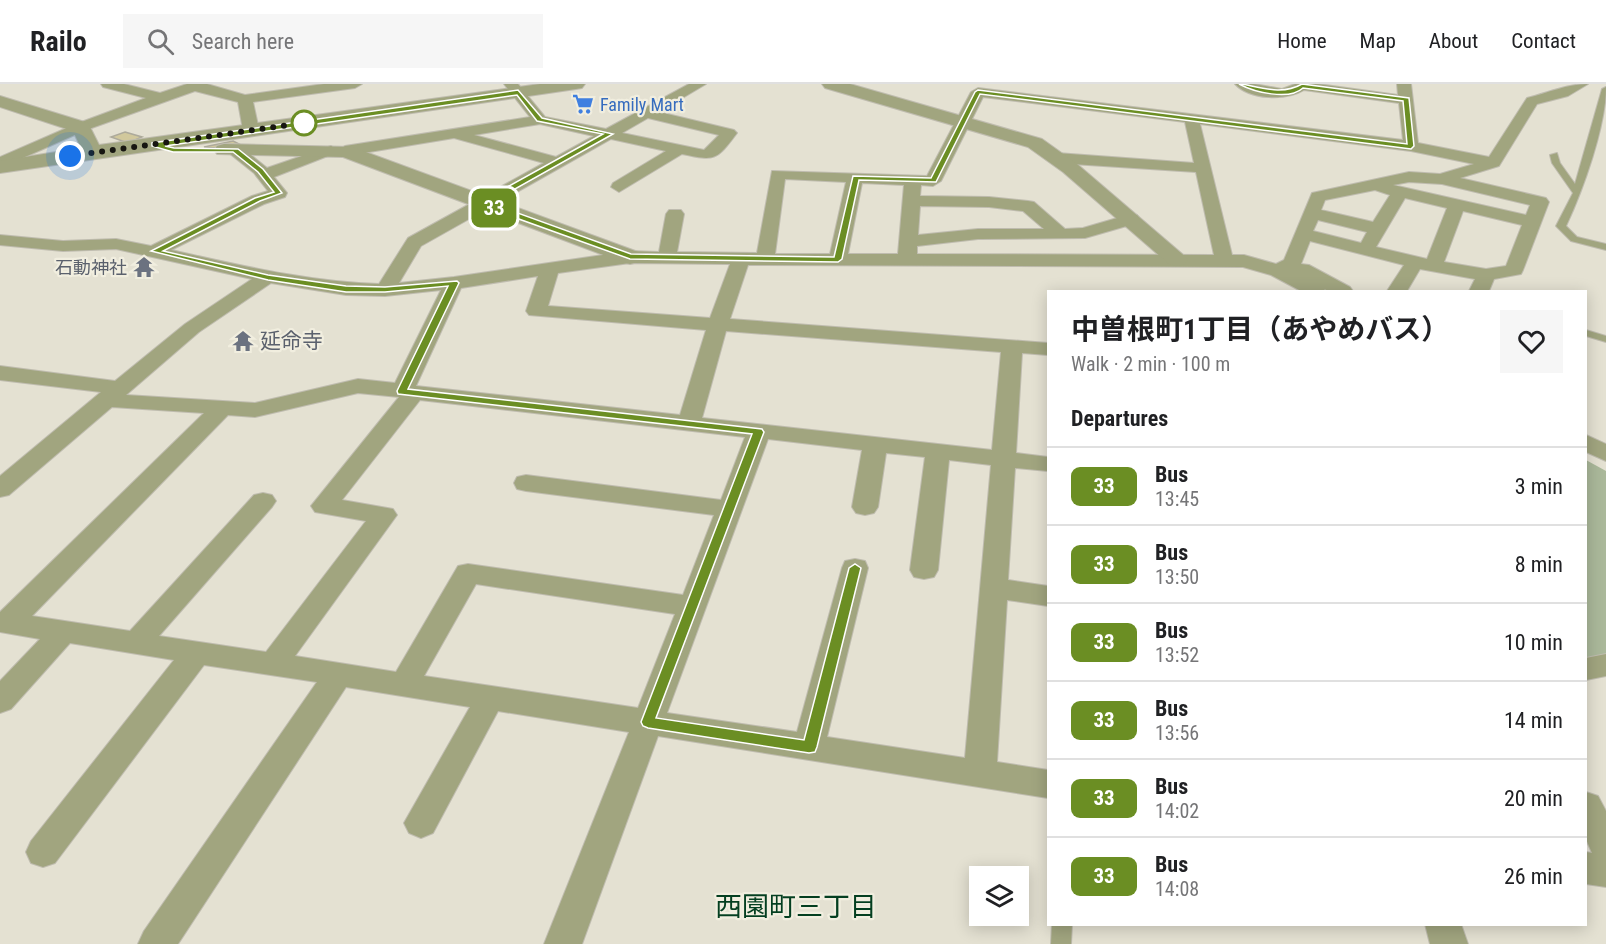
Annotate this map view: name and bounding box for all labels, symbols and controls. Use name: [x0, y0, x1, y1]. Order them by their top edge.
search box: [123, 14, 543, 68]
text: Railo: [30, 25, 87, 58]
icon: search: [144, 25, 177, 58]
text: Search here: [192, 29, 294, 54]
text: Home: [1277, 29, 1327, 53]
text: Map: [1360, 29, 1396, 53]
text: About: [1429, 29, 1478, 53]
text: Contact: [1511, 29, 1576, 53]
supermarket icon: Family Mart: [571, 92, 595, 116]
place label: Family Mart: [600, 94, 684, 115]
unlabelled marker: [291, 110, 317, 136]
your location: [55, 141, 85, 171]
line badge: 33: [467, 188, 521, 228]
text: 33: [483, 196, 505, 220]
temple icon: 石動神社: [132, 255, 156, 279]
place label: 石動神社: [55, 257, 127, 278]
button: heart: [1500, 310, 1563, 373]
text: 中曽根町1丁目（あやめバス）: [1071, 313, 1449, 346]
temple icon: 延命寺: [231, 329, 255, 353]
place label: 延命寺: [260, 329, 323, 353]
text: Walk · 2 min · 100 m: [1071, 352, 1230, 376]
text: Departures: [1071, 406, 1168, 431]
text: Bus: [1155, 462, 1188, 487]
text: 33: [1093, 474, 1115, 498]
text: 3 min: [1515, 474, 1563, 499]
text: 13:45: [1155, 487, 1199, 511]
text: Bus: [1155, 540, 1188, 565]
text: 33: [1093, 552, 1115, 576]
text: 8 min: [1515, 552, 1563, 577]
text: 13:50: [1155, 565, 1199, 589]
text: Bus: [1155, 618, 1188, 643]
text: 33: [1093, 630, 1115, 654]
text: 10 min: [1504, 630, 1563, 655]
text: 13:52: [1155, 643, 1199, 667]
text: Bus: [1155, 696, 1188, 721]
text: 33: [1093, 708, 1115, 732]
text: 14 min: [1504, 708, 1563, 733]
text: 13:56: [1155, 721, 1199, 745]
text: Bus: [1155, 774, 1188, 799]
text: 33: [1093, 786, 1115, 810]
text: 20 min: [1504, 786, 1563, 811]
text: 14:02: [1155, 799, 1199, 823]
text: Bus: [1155, 852, 1188, 877]
text: 33: [1093, 864, 1115, 888]
text: 26 min: [1504, 864, 1563, 889]
map controls: [969, 866, 1029, 926]
button: layers: [969, 866, 1029, 926]
text: 14:08: [1155, 877, 1199, 901]
district label: 西園町三丁目: [715, 891, 877, 923]

